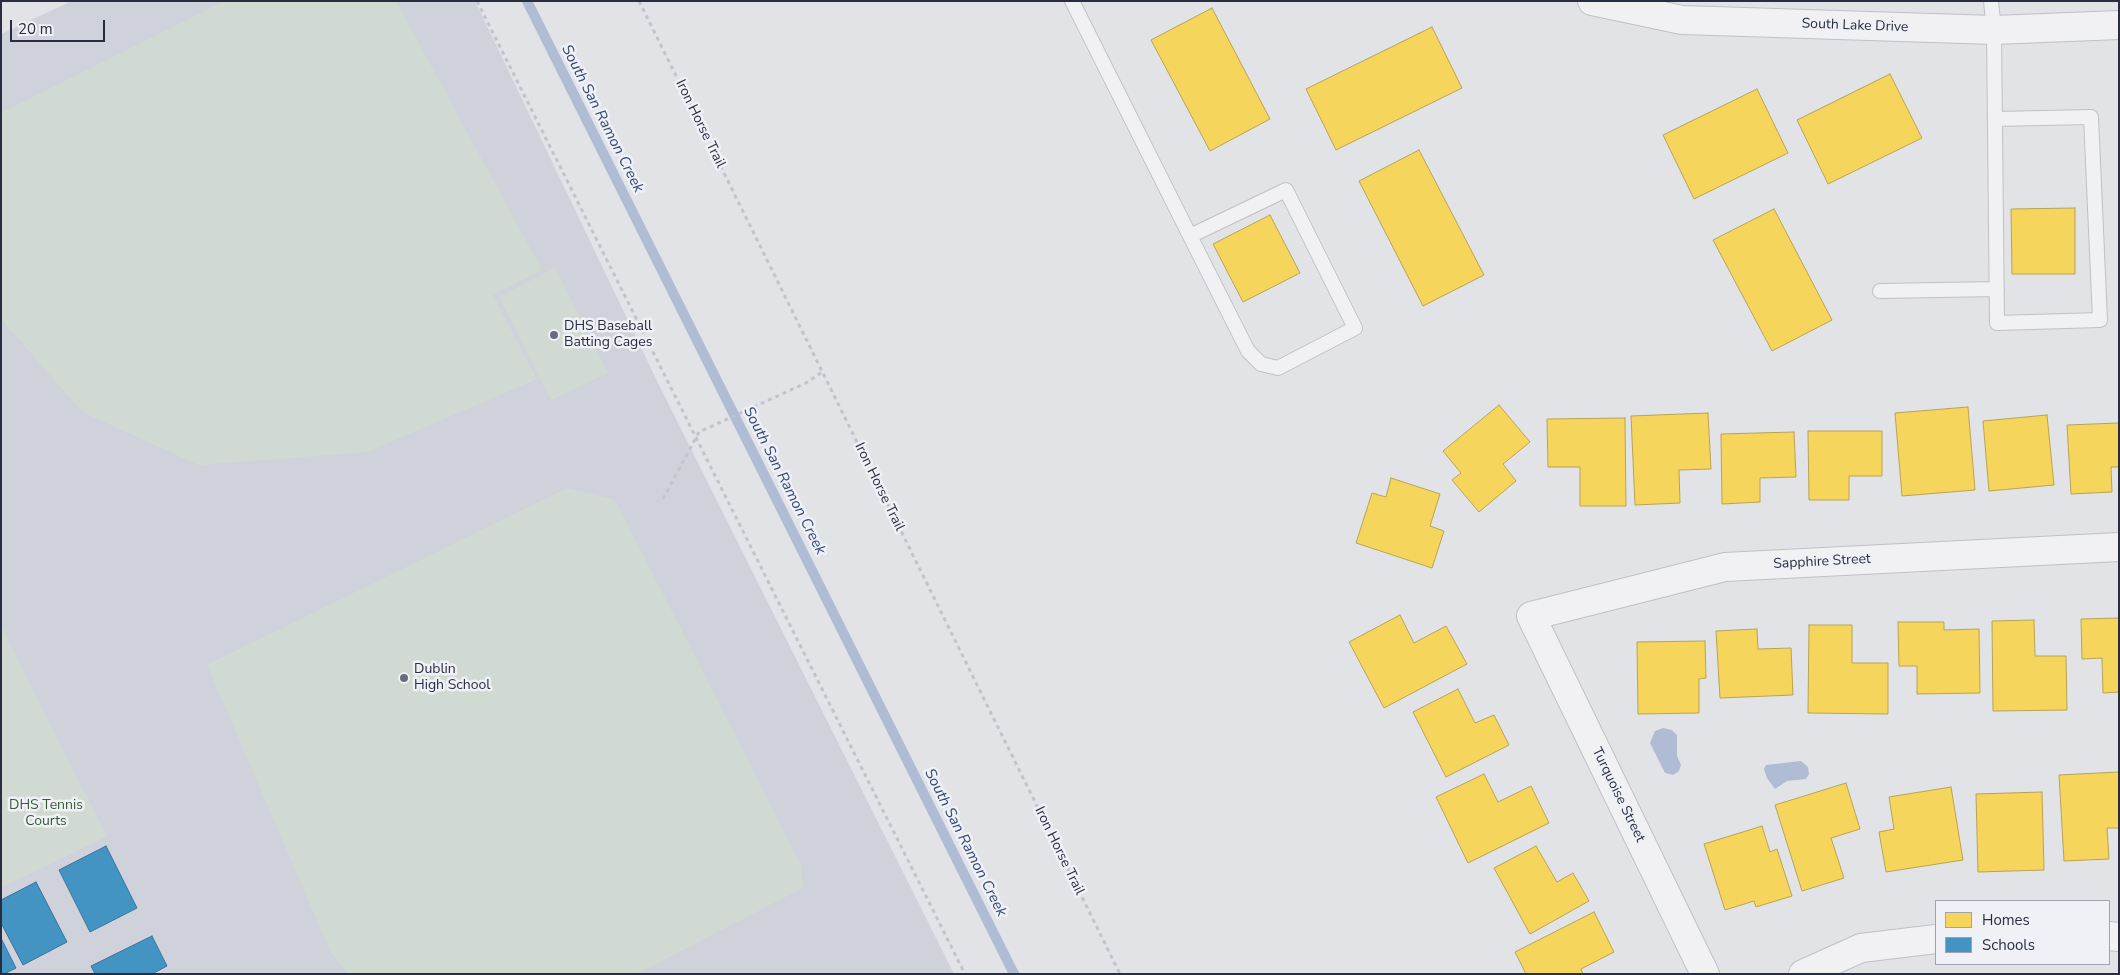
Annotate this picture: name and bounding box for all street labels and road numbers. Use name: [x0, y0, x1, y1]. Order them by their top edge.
street label: South Lake Drive: [1801, 16, 1909, 36]
street label: Iron Horse Trail: [671, 77, 729, 171]
street label: Iron Horse Trail: [850, 440, 908, 534]
street label: Sapphire Street: [1773, 551, 1871, 573]
street label: Turquoise Street: [1588, 745, 1648, 845]
street label: Iron Horse Trail: [1030, 804, 1088, 898]

